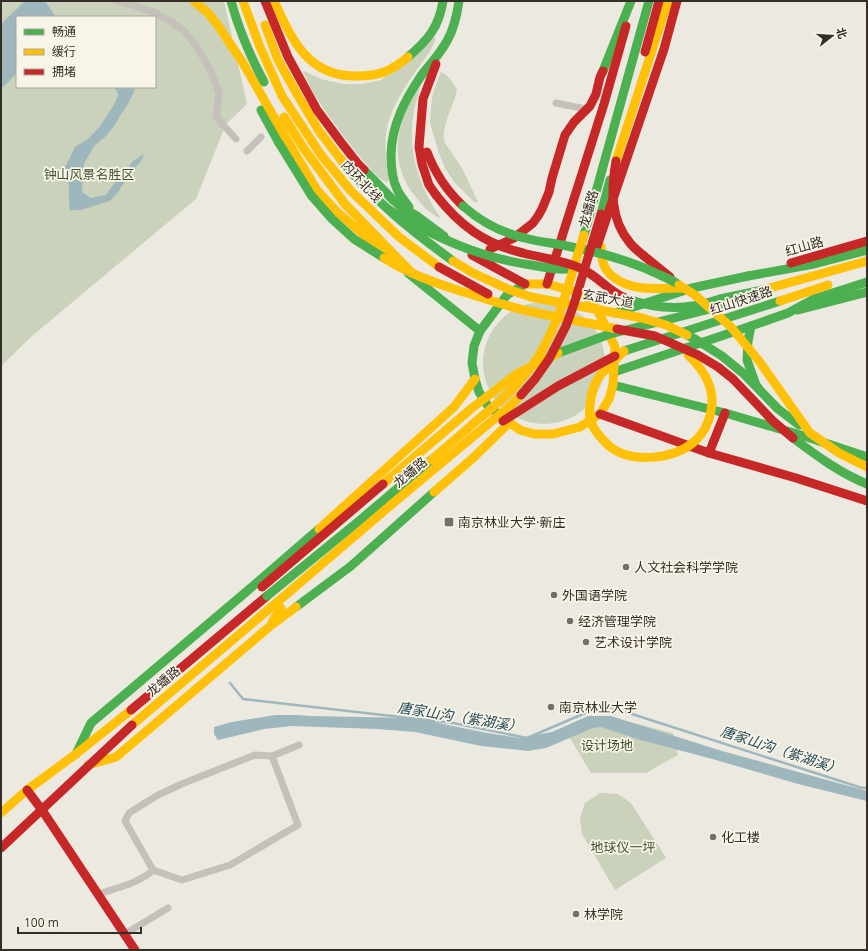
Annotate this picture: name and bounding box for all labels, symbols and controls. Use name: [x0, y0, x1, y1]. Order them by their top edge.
legend: [16, 16, 156, 88]
north arrow: [812, 16, 852, 56]
text: 畅通: [52, 23, 76, 40]
text: 北: [833, 25, 851, 40]
text: 缓行: [52, 43, 76, 60]
text: 拥堵: [52, 63, 76, 80]
street label: 内环北线: [338, 156, 386, 206]
park label: 钟山风景名胜区: [43, 165, 135, 183]
street label: 龙蟠路: [574, 188, 602, 230]
street label: 红山路: [783, 232, 825, 260]
street label: 红山快速路: [707, 281, 775, 319]
street label: 玄武大道: [581, 285, 635, 311]
street label: 龙蟠路: [389, 453, 431, 491]
place label: 南京林业大学·新庄: [458, 513, 565, 531]
marker: 南京林业大学·新庄: [443, 516, 455, 528]
place label: 人文社会科学学院: [634, 558, 738, 576]
marker: 人文社会科学学院: [621, 562, 631, 572]
place label: 外国语学院: [562, 586, 627, 604]
marker: 外国语学院: [549, 590, 559, 600]
place label: 经济管理学院: [578, 612, 656, 630]
marker: 经济管理学院: [565, 616, 575, 626]
place label: 艺术设计学院: [594, 633, 672, 651]
marker: 艺术设计学院: [581, 637, 591, 647]
street label: 龙蟠路: [142, 662, 184, 700]
water label: 唐家山沟（紫湖溪）: [396, 697, 524, 736]
place label: 南京林业大学: [559, 698, 637, 716]
marker: 南京林业大学: [546, 702, 556, 712]
water label: 唐家山沟（紫湖溪）: [718, 721, 844, 778]
park label: 设计场地: [581, 736, 633, 754]
place label: 化工楼: [721, 828, 760, 846]
marker: 化工楼: [708, 832, 718, 842]
park label: 地球仪一坪: [590, 838, 656, 856]
place label: 林学院: [584, 905, 623, 923]
scale bar: [18, 909, 141, 935]
marker: 林学院: [571, 909, 581, 919]
text: 100 m: [24, 914, 59, 931]

